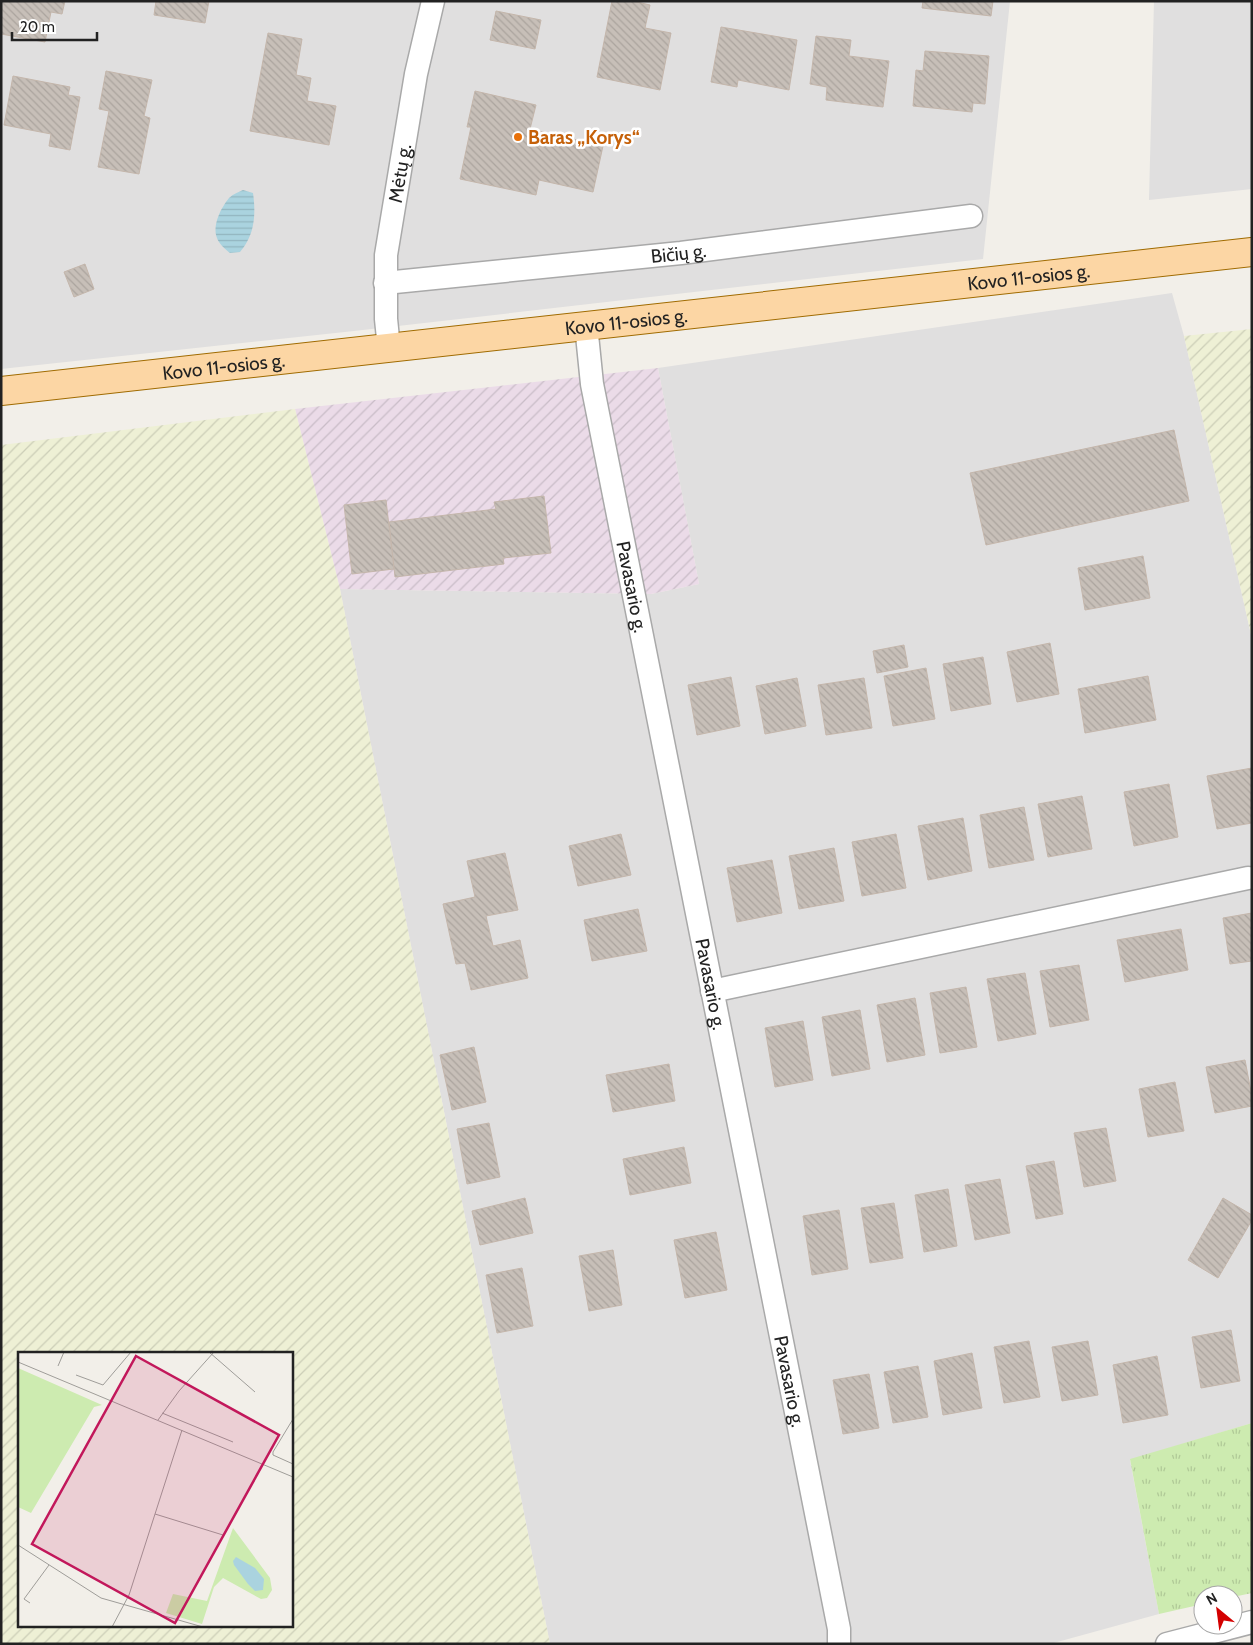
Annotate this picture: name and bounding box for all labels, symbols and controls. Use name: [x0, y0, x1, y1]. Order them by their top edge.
scale bar: [12, 10, 98, 42]
text: 20 m: [20, 18, 55, 36]
place label: Baras „Korys“: [528, 126, 640, 149]
marker: Baras „Korys“: [512, 131, 524, 143]
street label: Mėtų g.: [384, 142, 416, 204]
street label: Bičių g.: [650, 239, 708, 268]
street label: Kovo 11-osios g.: [966, 259, 1091, 296]
street label: Kovo 11-osios g.: [564, 304, 689, 340]
street label: Kovo 11-osios g.: [161, 349, 286, 385]
street label: Pavasario g.: [611, 539, 652, 635]
street label: Pavasario g.: [690, 936, 731, 1032]
street label: Pavasario g.: [769, 1334, 810, 1429]
inset map: [18, 1352, 292, 1628]
north arrow: [1193, 1585, 1243, 1635]
text: N: [1203, 1588, 1220, 1609]

